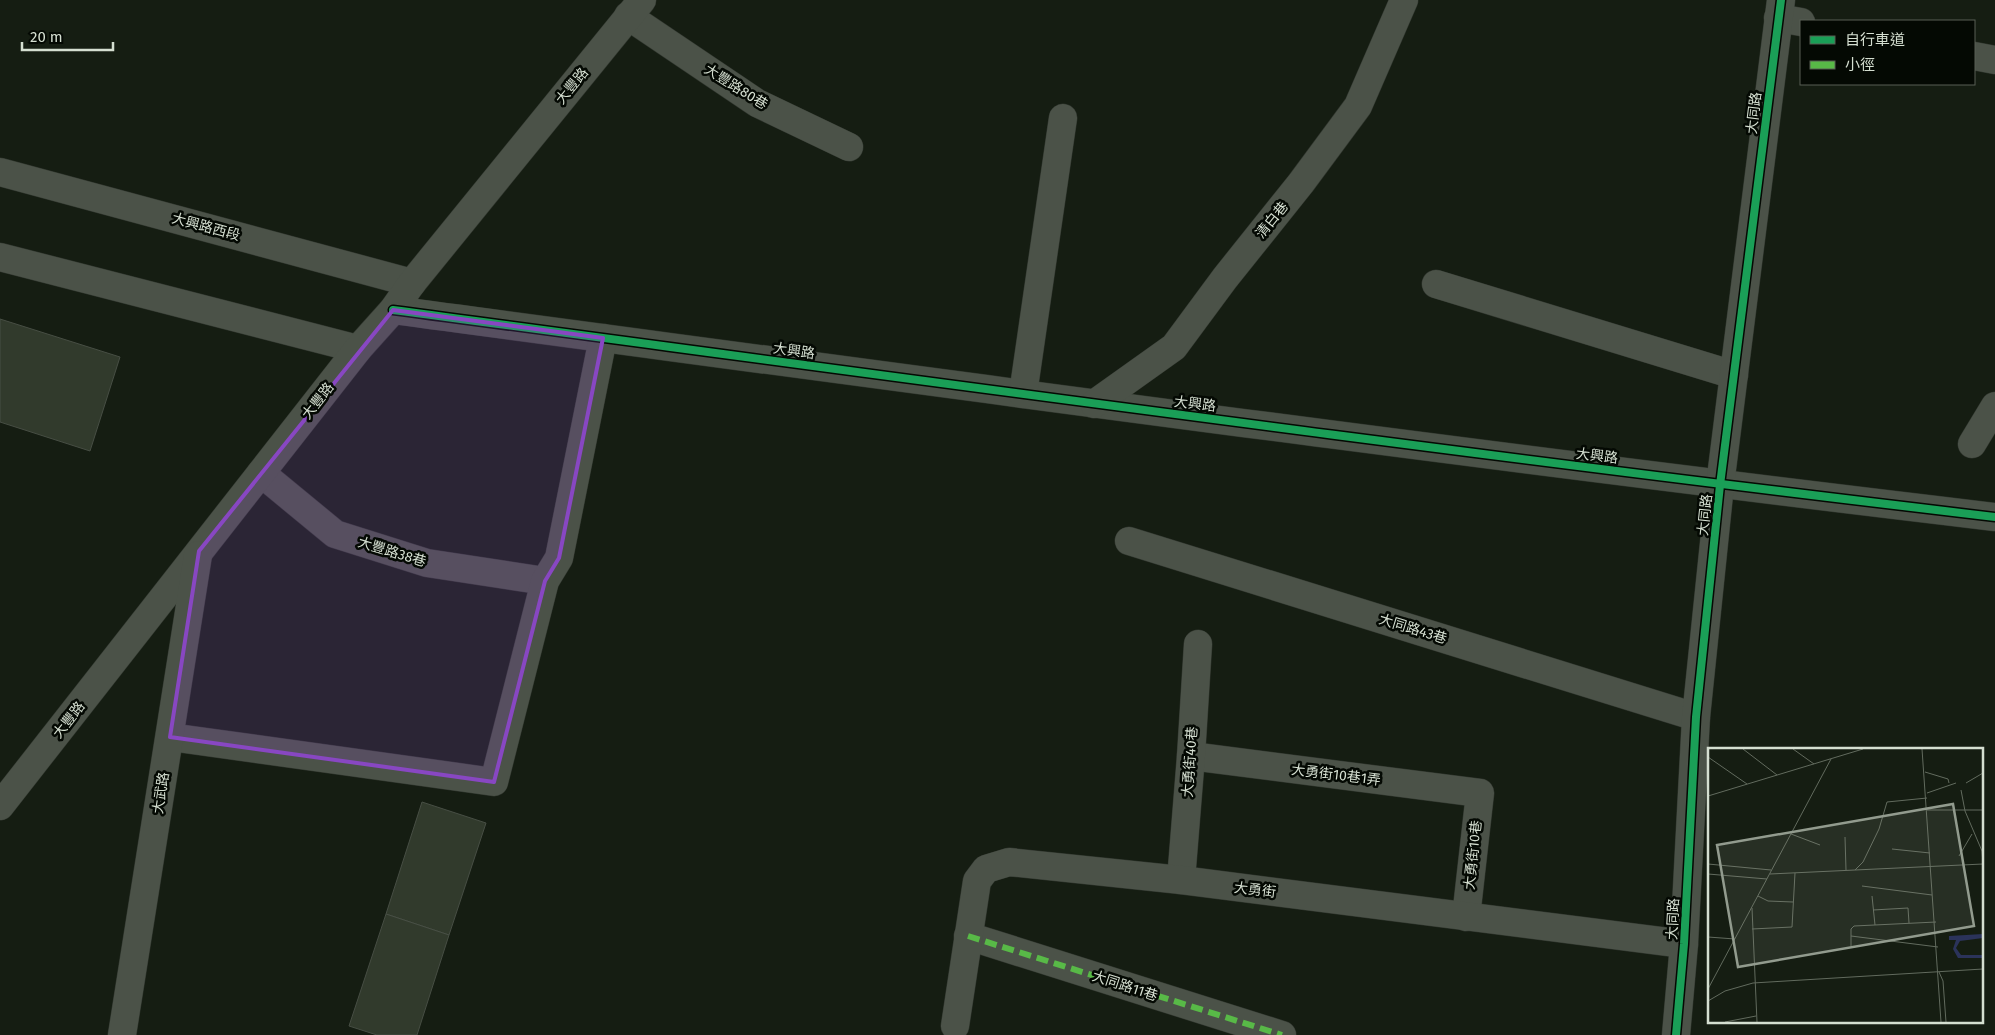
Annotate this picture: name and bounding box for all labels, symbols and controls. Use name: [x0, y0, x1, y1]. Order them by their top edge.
scale bar: [22, 20, 114, 52]
legend: [1800, 20, 1975, 85]
text: 20 m: [30, 28, 63, 46]
text: 自行車道: [1845, 31, 1905, 49]
text: 小徑: [1845, 56, 1875, 74]
street label: 大豐路80巷: [701, 61, 771, 113]
street label: 大豐路: [552, 64, 592, 108]
street label: 大同路: [1743, 91, 1765, 135]
street label: 清白巷: [1252, 198, 1292, 242]
street label: 大興路西段: [170, 210, 242, 244]
street label: 大興路: [772, 340, 816, 362]
street label: 大豐路: [298, 379, 338, 423]
street label: 大興路: [1173, 393, 1217, 415]
street label: 大興路: [1575, 445, 1619, 467]
street label: 大同路: [1694, 493, 1716, 537]
street label: 大豐路38巷: [356, 534, 428, 570]
street label: 大同路43巷: [1377, 611, 1449, 647]
street label: 大豐路: [49, 698, 89, 742]
street label: 大勇街40巷: [1179, 726, 1201, 798]
inset map: [1708, 748, 1982, 1022]
street label: 大勇街10巷1弄: [1290, 761, 1382, 789]
street label: 大武路: [149, 771, 173, 815]
street label: 大勇街10巷: [1461, 819, 1485, 891]
street label: 大勇街: [1233, 879, 1277, 901]
street label: 大同路: [1663, 898, 1683, 940]
street label: 大同路11巷: [1090, 967, 1160, 1005]

